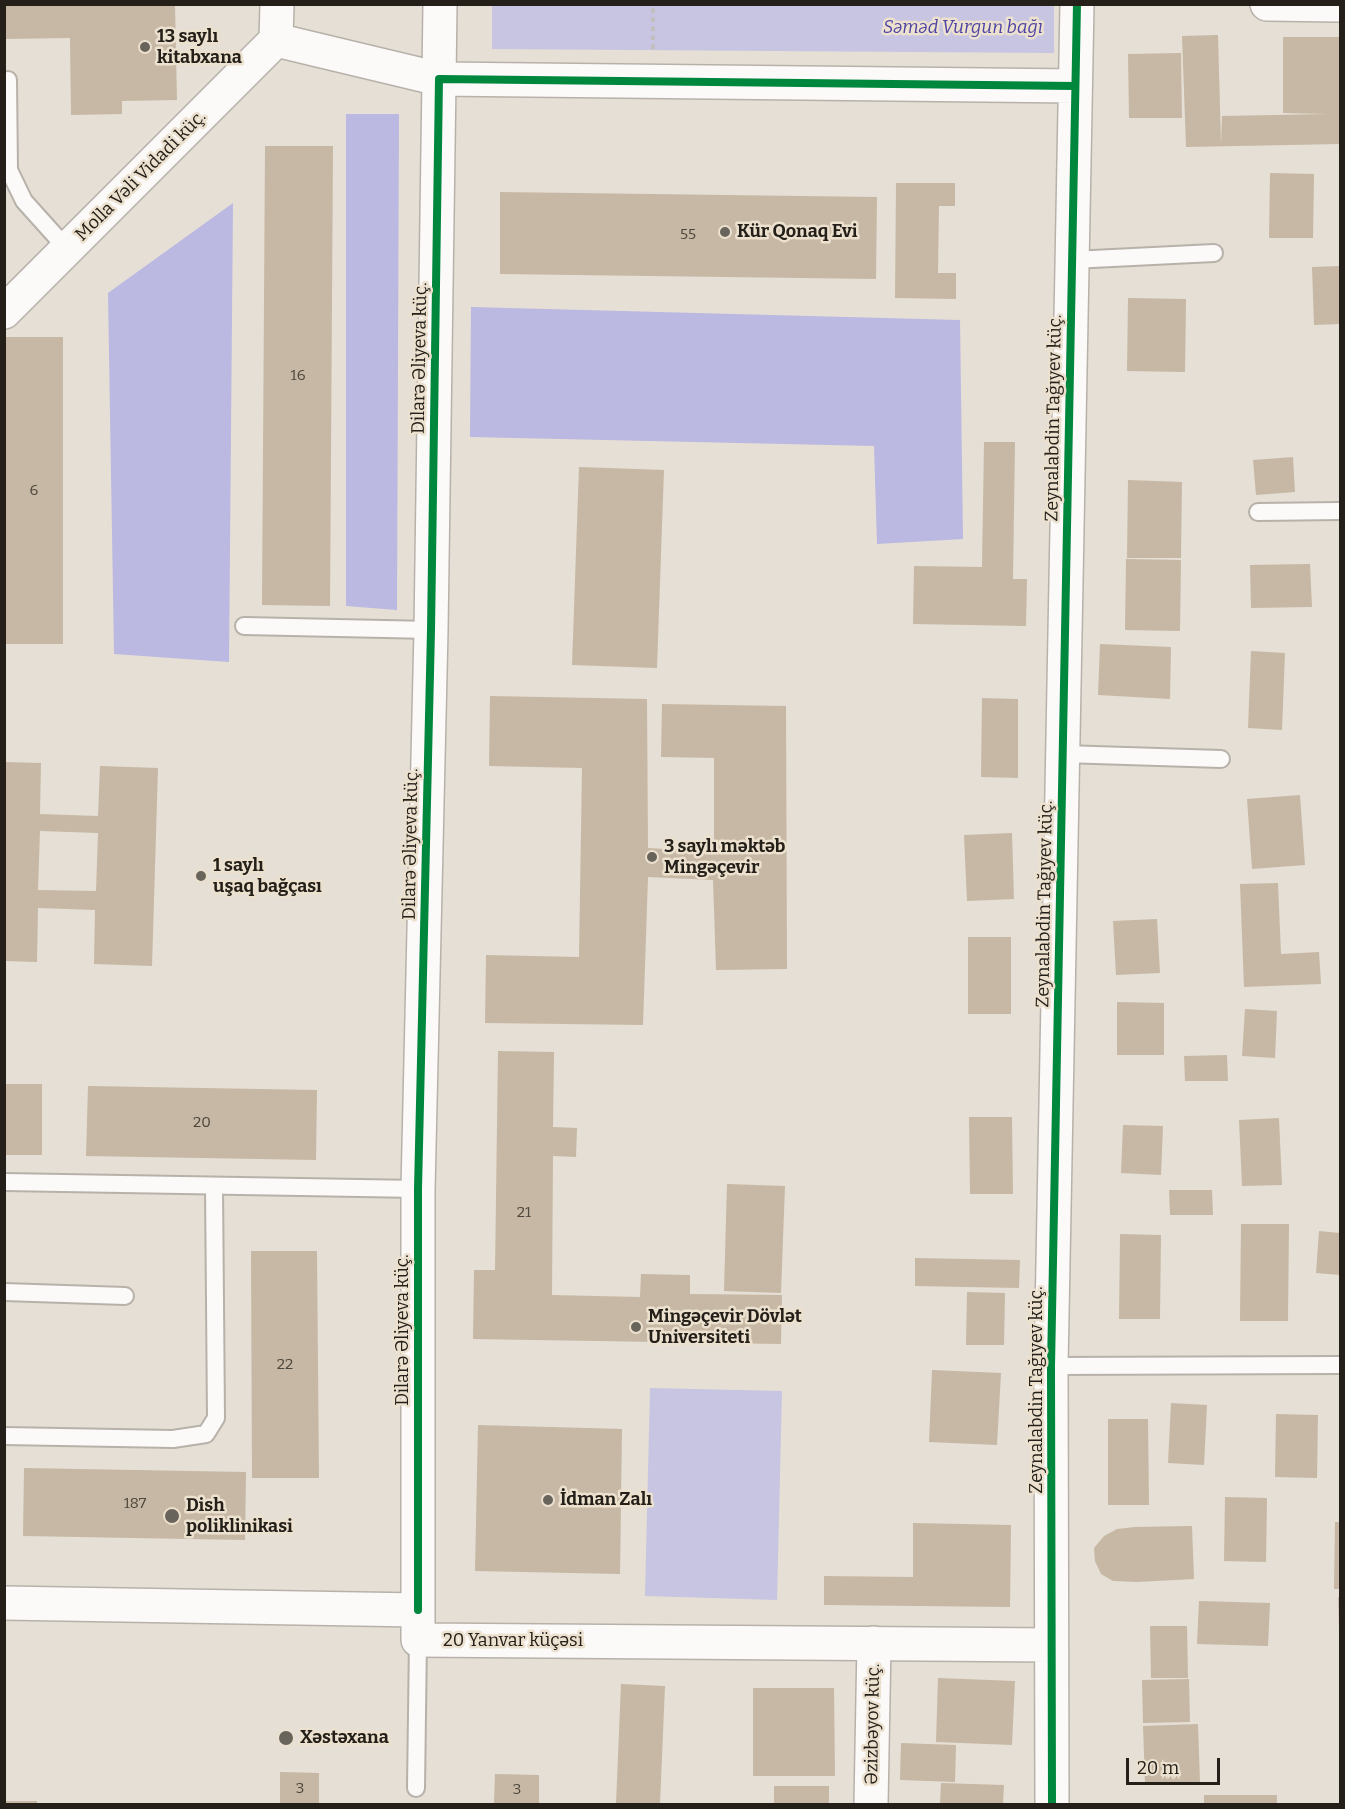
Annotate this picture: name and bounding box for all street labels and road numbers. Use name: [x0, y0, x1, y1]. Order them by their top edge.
street label: Molla Vəli Vidadi küç.: [71, 106, 211, 246]
street label: Dilarə Əliyeva küç.: [408, 282, 432, 434]
street label: Zeynalabdin Tağıyev küç.: [1041, 314, 1067, 522]
street label: Dilarə Əliyeva küç.: [399, 768, 423, 920]
street label: Zeynalabdin Tağıyev küç.: [1032, 800, 1058, 1008]
street label: Dilarə Əliyeva küç.: [392, 1254, 414, 1406]
street label: Zeynalabdin Tağıyev küç.: [1026, 1286, 1048, 1494]
street label: 20 Yanvar küçəsi: [443, 1630, 583, 1652]
street label: Əzizbəyov küç.: [861, 1663, 885, 1785]

